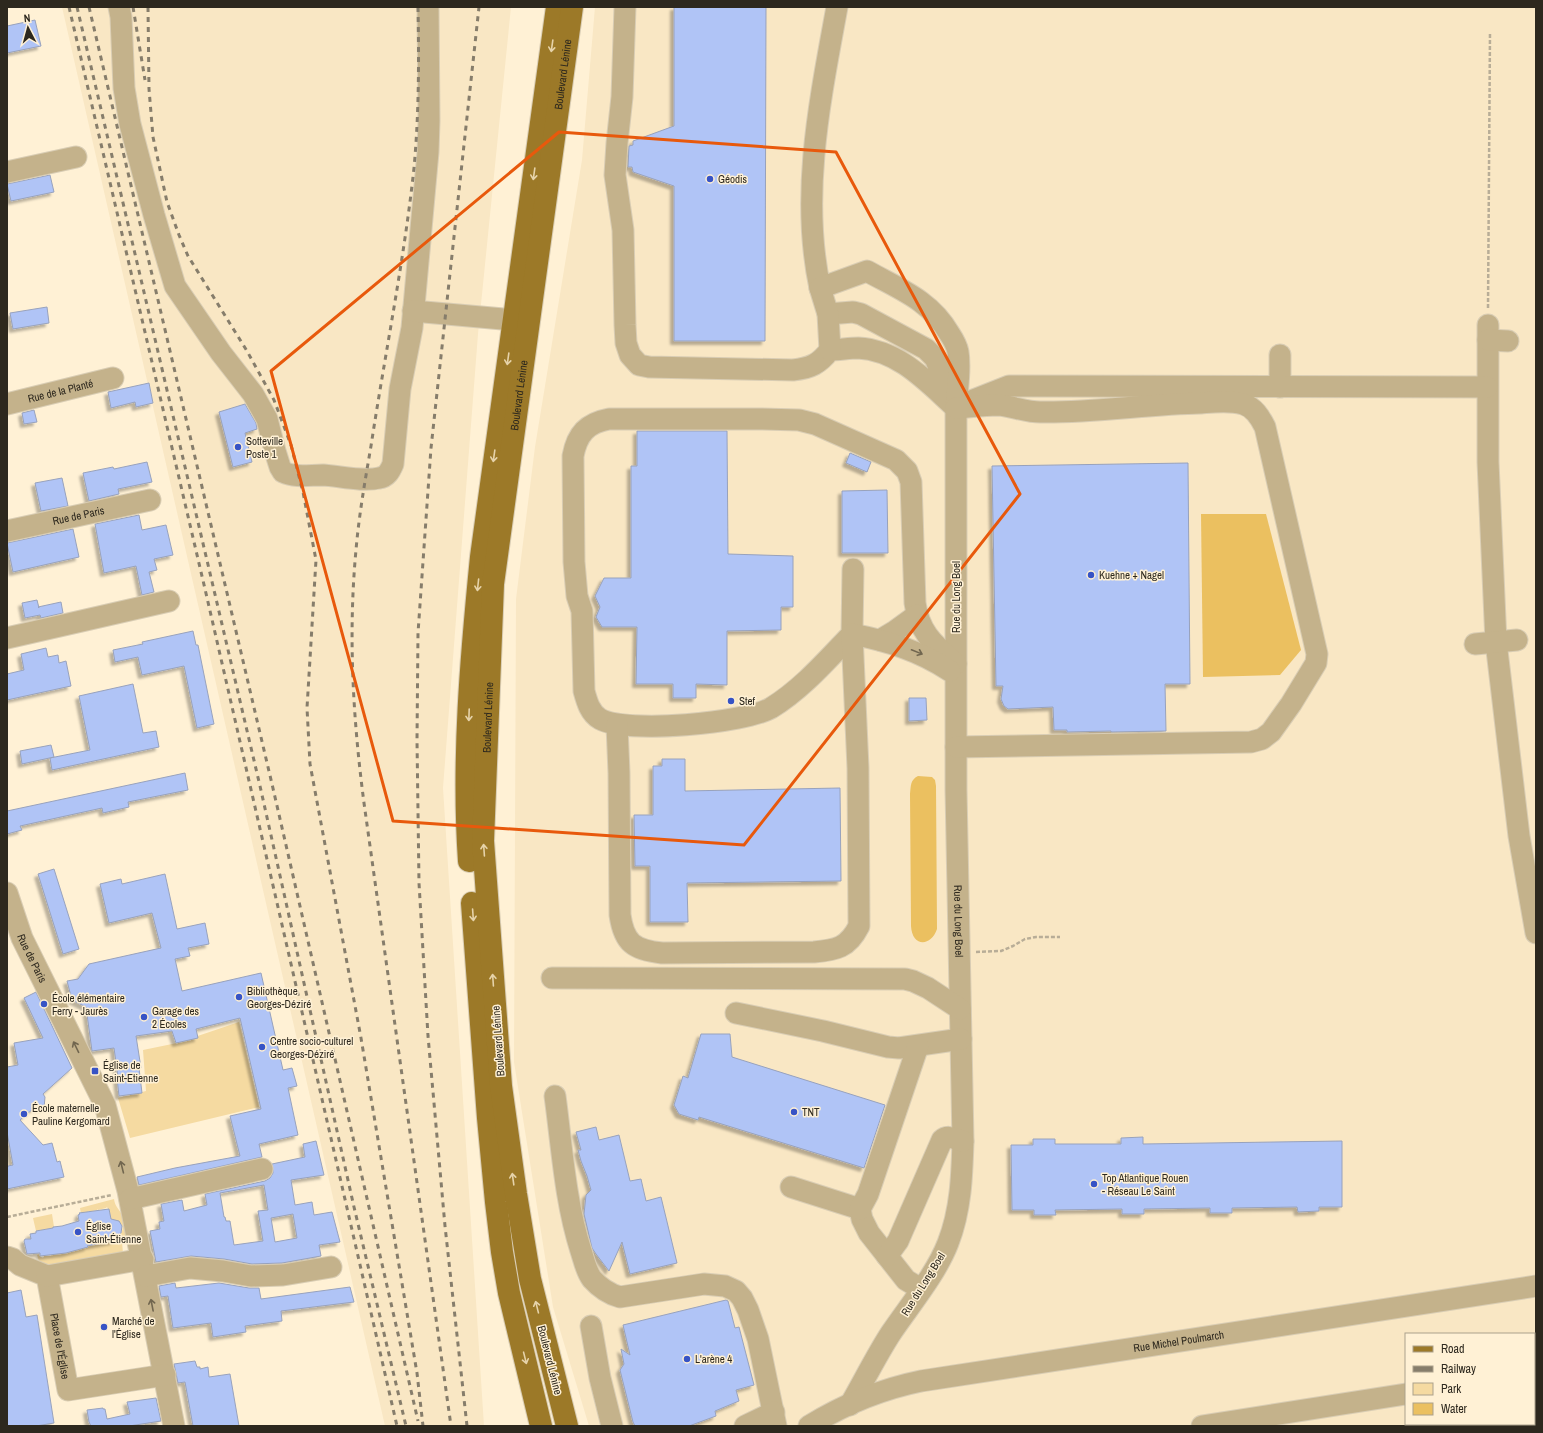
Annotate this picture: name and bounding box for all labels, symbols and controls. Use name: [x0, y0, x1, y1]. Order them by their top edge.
north arrow: [8, 8, 48, 48]
text: N: [23, 11, 31, 25]
street label: Boulevard Lénine: [551, 38, 575, 110]
one-way arrow: [548, 39, 556, 52]
one-way arrow: [530, 167, 538, 180]
place label: Géodis: [718, 172, 748, 186]
marker: Géodis: [705, 174, 715, 184]
one-way arrow: [504, 352, 512, 365]
street label: Boulevard Lénine: [507, 359, 531, 431]
street label: Rue de la Planté: [26, 376, 95, 406]
place label: Sotteville Poste 1: [246, 434, 283, 461]
marker: Sotteville Poste 1: [233, 442, 243, 452]
one-way arrow: [491, 449, 498, 462]
street label: Rue de Paris: [51, 503, 106, 528]
street label: Rue du Long Boel: [949, 561, 963, 633]
place label: Kuehne + Nagel: [1099, 568, 1164, 582]
marker: Kuehne + Nagel: [1086, 570, 1096, 580]
one-way arrow: [475, 578, 482, 591]
one-way arrow: [910, 649, 922, 657]
street label: Boulevard Lénine: [479, 682, 496, 753]
place label: Stef: [739, 694, 756, 708]
marker: Stef: [726, 696, 736, 706]
one-way arrow: [465, 708, 473, 721]
one-way arrow: [480, 844, 487, 857]
street label: Rue du Long Boel: [951, 885, 966, 957]
one-way arrow: [470, 908, 477, 921]
street label: Rue de Paris: [14, 932, 50, 985]
one-way arrow: [490, 974, 497, 987]
place label: Bibliothèque Georges-Déziré: [247, 984, 311, 1011]
place label: École élémentaire Ferry - Jaurès: [52, 991, 125, 1018]
marker: Bibliothèque Georges-Déziré: [234, 992, 244, 1002]
marker: École élémentaire Ferry - Jaurès: [39, 999, 49, 1009]
place label: Garage des 2 Écoles: [152, 1004, 200, 1031]
street label: Boulevard Lénine: [489, 1005, 507, 1077]
marker: Garage des 2 Écoles: [139, 1012, 149, 1022]
place label: Centre socio-culturel Georges-Déziré: [270, 1034, 353, 1061]
one-way arrow: [72, 1041, 79, 1053]
marker: Centre socio-culturel Georges-Déziré: [257, 1042, 267, 1052]
place label: Église de Saint-Etienne: [103, 1058, 158, 1085]
marker: Église de Saint-Etienne: [90, 1066, 100, 1076]
place label: École maternelle Pauline Kergomard: [32, 1101, 110, 1128]
place label: TNT: [802, 1105, 820, 1119]
marker: TNT: [789, 1107, 799, 1117]
marker: École maternelle Pauline Kergomard: [19, 1109, 29, 1119]
one-way arrow: [118, 1161, 126, 1174]
place label: Top Atlantique Rouen - Réseau Le Saint: [1102, 1171, 1188, 1198]
one-way arrow: [510, 1173, 517, 1186]
marker: Top Atlantique Rouen - Réseau Le Saint: [1089, 1179, 1099, 1189]
place label: Église Saint-Étienne: [86, 1219, 141, 1246]
marker: Église Saint-Étienne: [73, 1227, 83, 1237]
street label: Rue du Long Boel: [898, 1250, 948, 1318]
one-way arrow: [147, 1299, 155, 1312]
one-way arrow: [532, 1301, 540, 1314]
street label: Place de l'Église: [47, 1312, 73, 1380]
place label: Marché de l'Église: [112, 1314, 155, 1341]
marker: Marché de l'Église: [99, 1322, 109, 1332]
street label: Boulevard Lénine: [535, 1324, 565, 1396]
street label: Rue Michel Poulmarch: [1132, 1327, 1225, 1355]
legend: [1405, 1333, 1535, 1425]
text: Road: [1441, 1341, 1465, 1357]
one-way arrow: [521, 1352, 529, 1365]
place label: L'arène 4: [695, 1352, 732, 1366]
marker: L'arène 4: [682, 1354, 692, 1364]
text: Railway: [1441, 1361, 1476, 1377]
text: Park: [1441, 1381, 1461, 1397]
text: Water: [1441, 1401, 1468, 1417]

